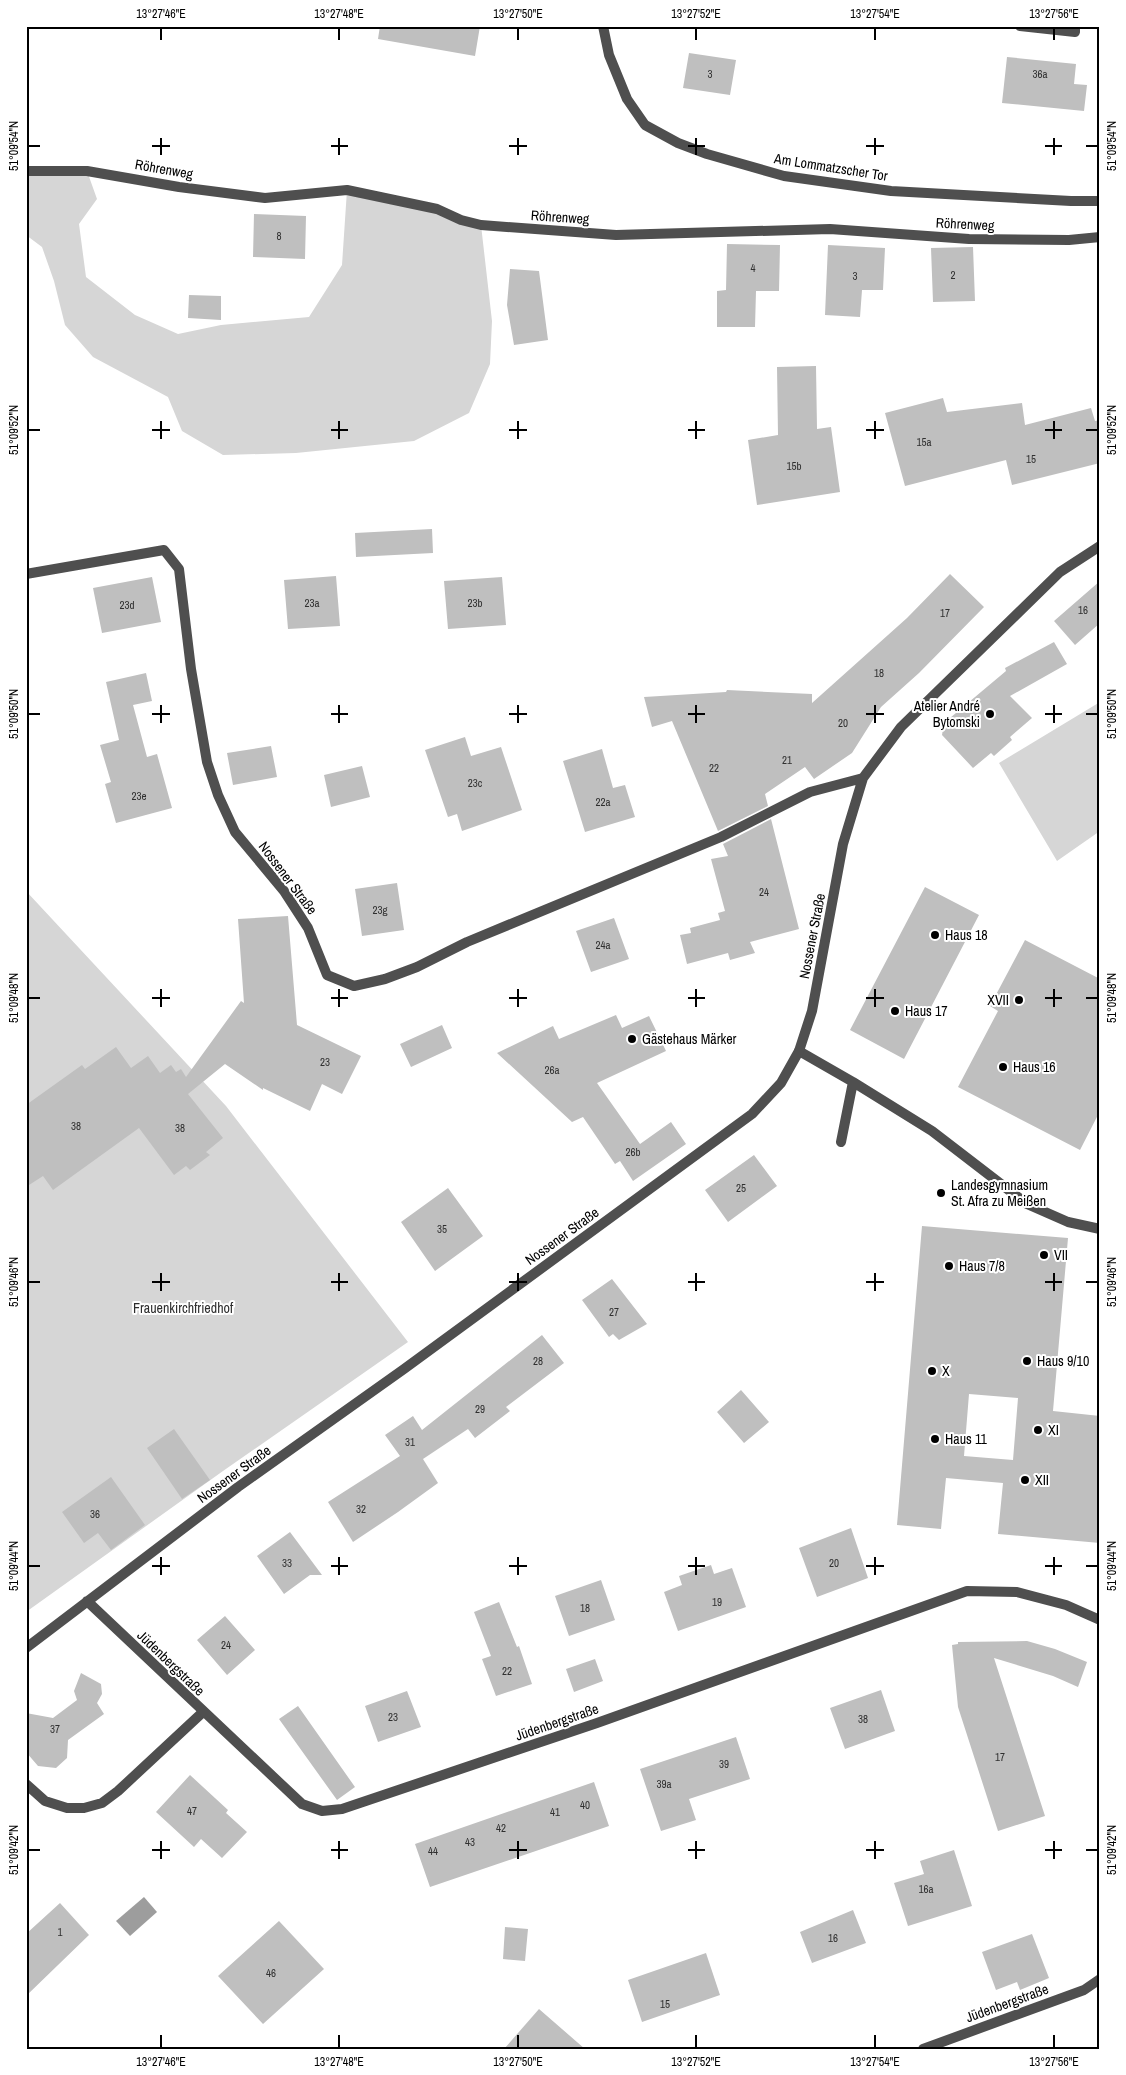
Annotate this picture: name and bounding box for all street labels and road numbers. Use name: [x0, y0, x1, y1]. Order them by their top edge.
street label: Am Lommatzscher Tor: [772, 149, 889, 185]
street label: Röhrenweg: [134, 155, 195, 183]
street label: Röhrenweg: [530, 206, 591, 228]
street label: Röhrenweg: [935, 213, 995, 235]
street label: Nossener Straße: [255, 838, 321, 918]
street label: Nossener Straße: [795, 892, 829, 980]
street label: Nossener Straße: [522, 1203, 602, 1269]
street label: Nossener Straße: [194, 1441, 274, 1507]
street label: Jüdenbergstraße: [134, 1626, 208, 1700]
street label: Jüdenbergstraße: [513, 1699, 601, 1745]
street label: Jüdenbergstraße: [963, 1980, 1051, 2026]

